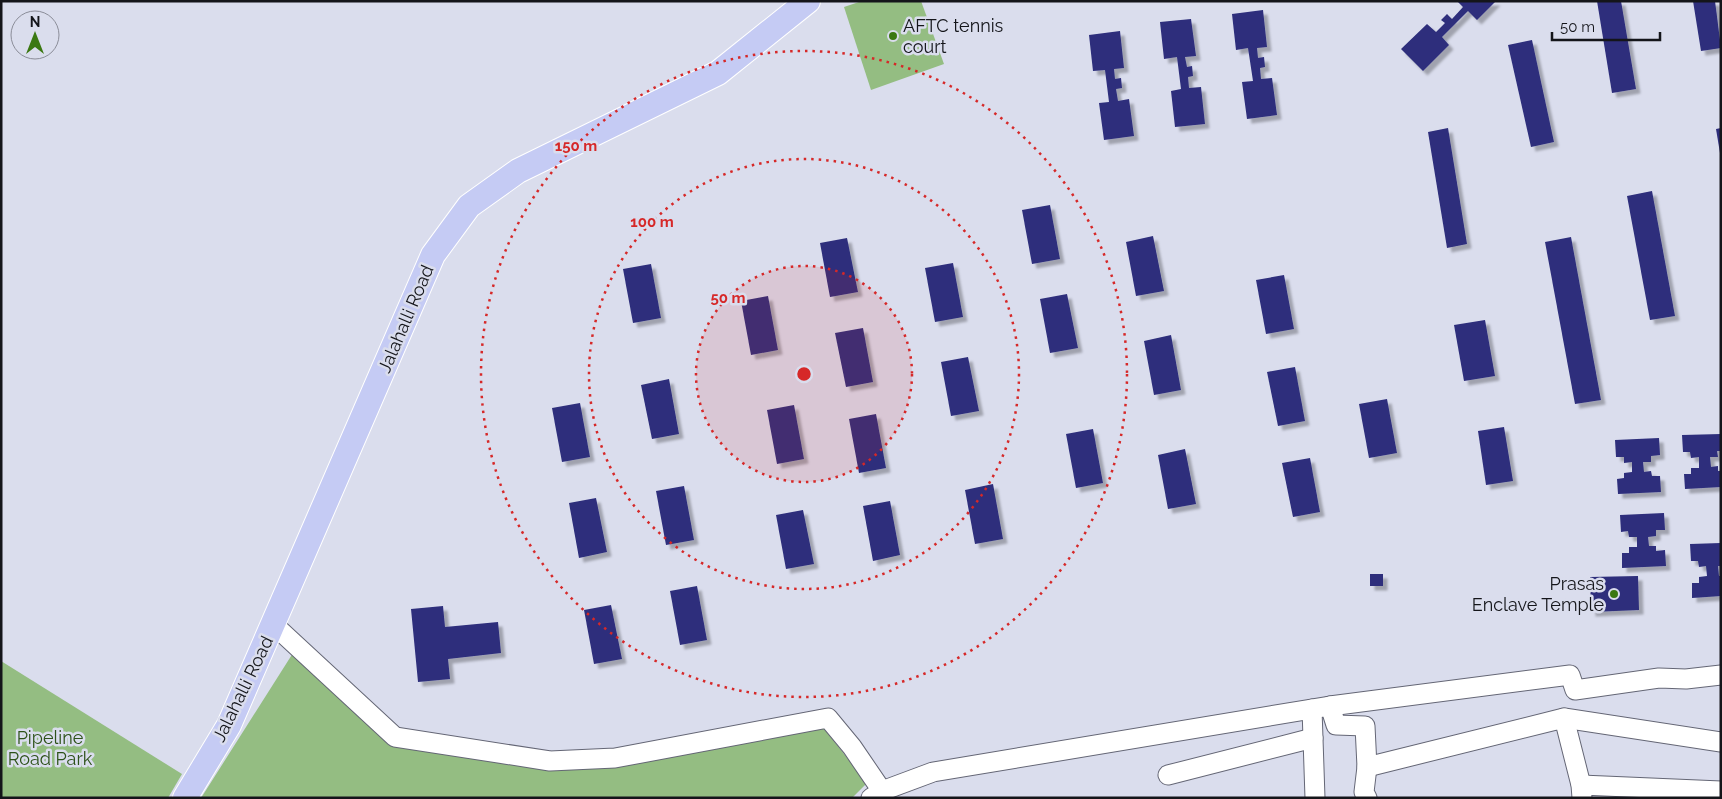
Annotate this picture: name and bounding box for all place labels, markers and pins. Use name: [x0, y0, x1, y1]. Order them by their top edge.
place label: AFTC tennis court: [903, 15, 1004, 57]
marker: AFTC tennis court: [887, 30, 899, 42]
centre of rings: [795, 365, 813, 383]
place label: Prasas Enclave Temple: [1472, 573, 1604, 615]
marker: Prasas Enclave Temple: [1608, 588, 1620, 600]

